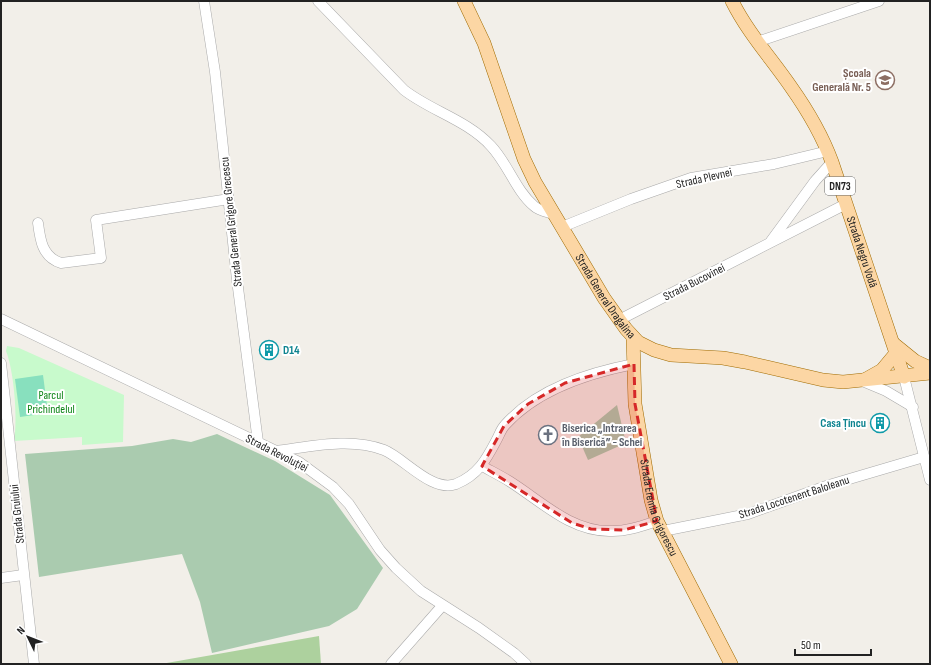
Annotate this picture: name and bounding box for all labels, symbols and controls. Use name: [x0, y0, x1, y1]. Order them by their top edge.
place label: Școala Generală Nr. 5: [812, 66, 871, 95]
school or university icon: Școala Generală Nr. 5: [874, 69, 896, 91]
street label: Strada General Grigore Grecescu: [217, 156, 246, 287]
street label: Strada Plevnei: [675, 165, 734, 192]
road number: DN73: [825, 177, 855, 195]
street label: Strada Negru Vodă: [843, 215, 881, 290]
street label: Strada General Dragalina: [572, 251, 639, 343]
street label: Strada Bucovinei: [661, 260, 728, 304]
building icon: D14: [258, 339, 280, 361]
place label: D14: [283, 343, 300, 358]
park label: Parcul Prichindelul: [27, 388, 75, 417]
building icon: Casa Țincu: [869, 412, 891, 434]
place label: Casa Țincu: [820, 416, 866, 431]
place label: Biserica „Intrarea în Biserică” - Schei: [561, 421, 642, 450]
church icon: Biserica „Intrarea în Biserică” - Schei: [537, 424, 559, 446]
street label: Strada Revoluției: [243, 431, 311, 476]
street label: Strada Eremia Grigorescu: [636, 458, 681, 559]
street label: Strada Locotenent Baloleanu: [737, 473, 851, 522]
street label: Strada Gruiului: [7, 484, 28, 544]
north arrow: [8, 617, 48, 657]
text: N: [14, 624, 28, 637]
scale bar: [795, 631, 871, 657]
text: 50 m: [801, 638, 821, 653]

